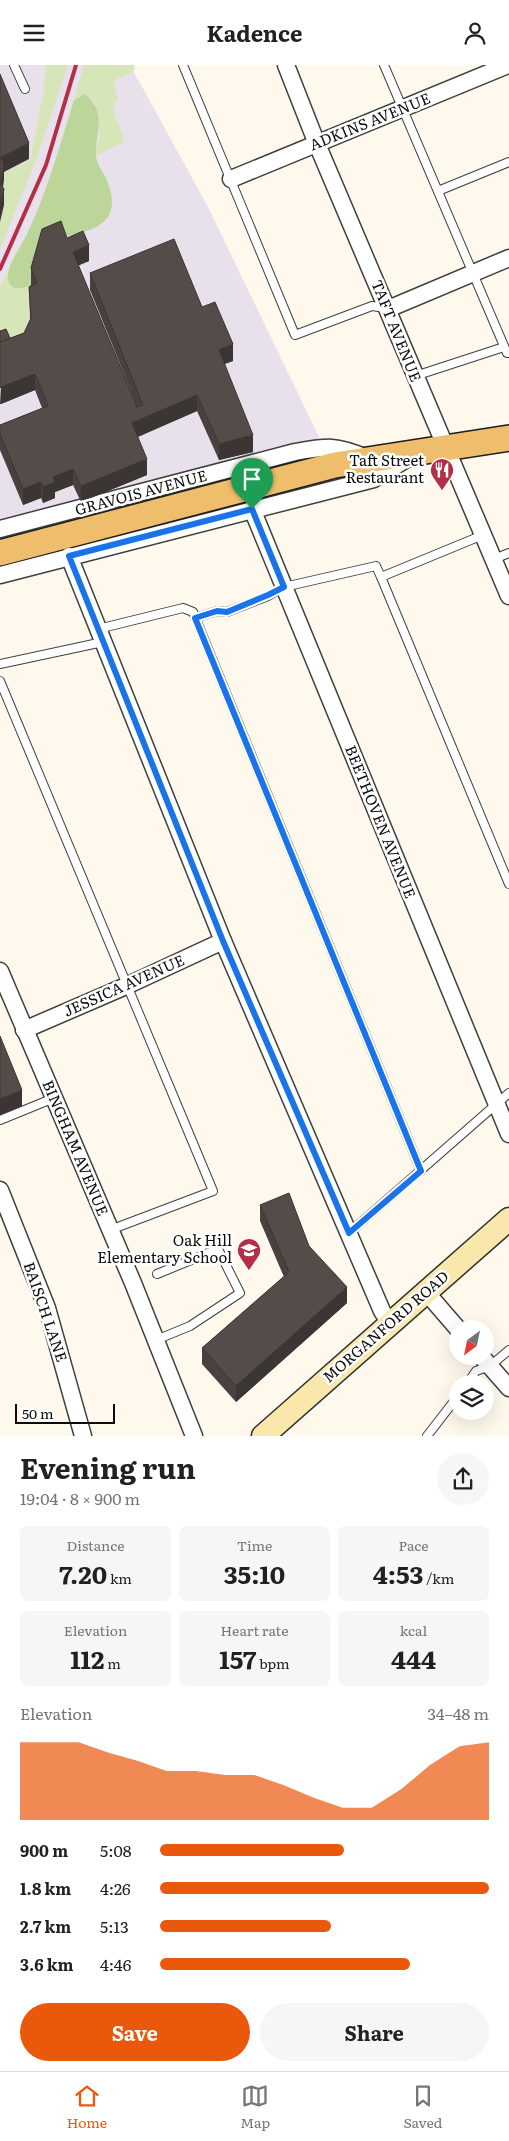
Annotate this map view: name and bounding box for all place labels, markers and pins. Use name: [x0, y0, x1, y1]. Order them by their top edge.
place label: Taft Street Restaurant: [346, 448, 424, 488]
restaurant icon: Taft Street Restaurant: [429, 457, 455, 491]
pin: [231, 458, 273, 509]
place label: Oak Hill Elementary School: [97, 1228, 232, 1268]
school or university icon: Oak Hill Elementary School: [236, 1237, 262, 1271]

